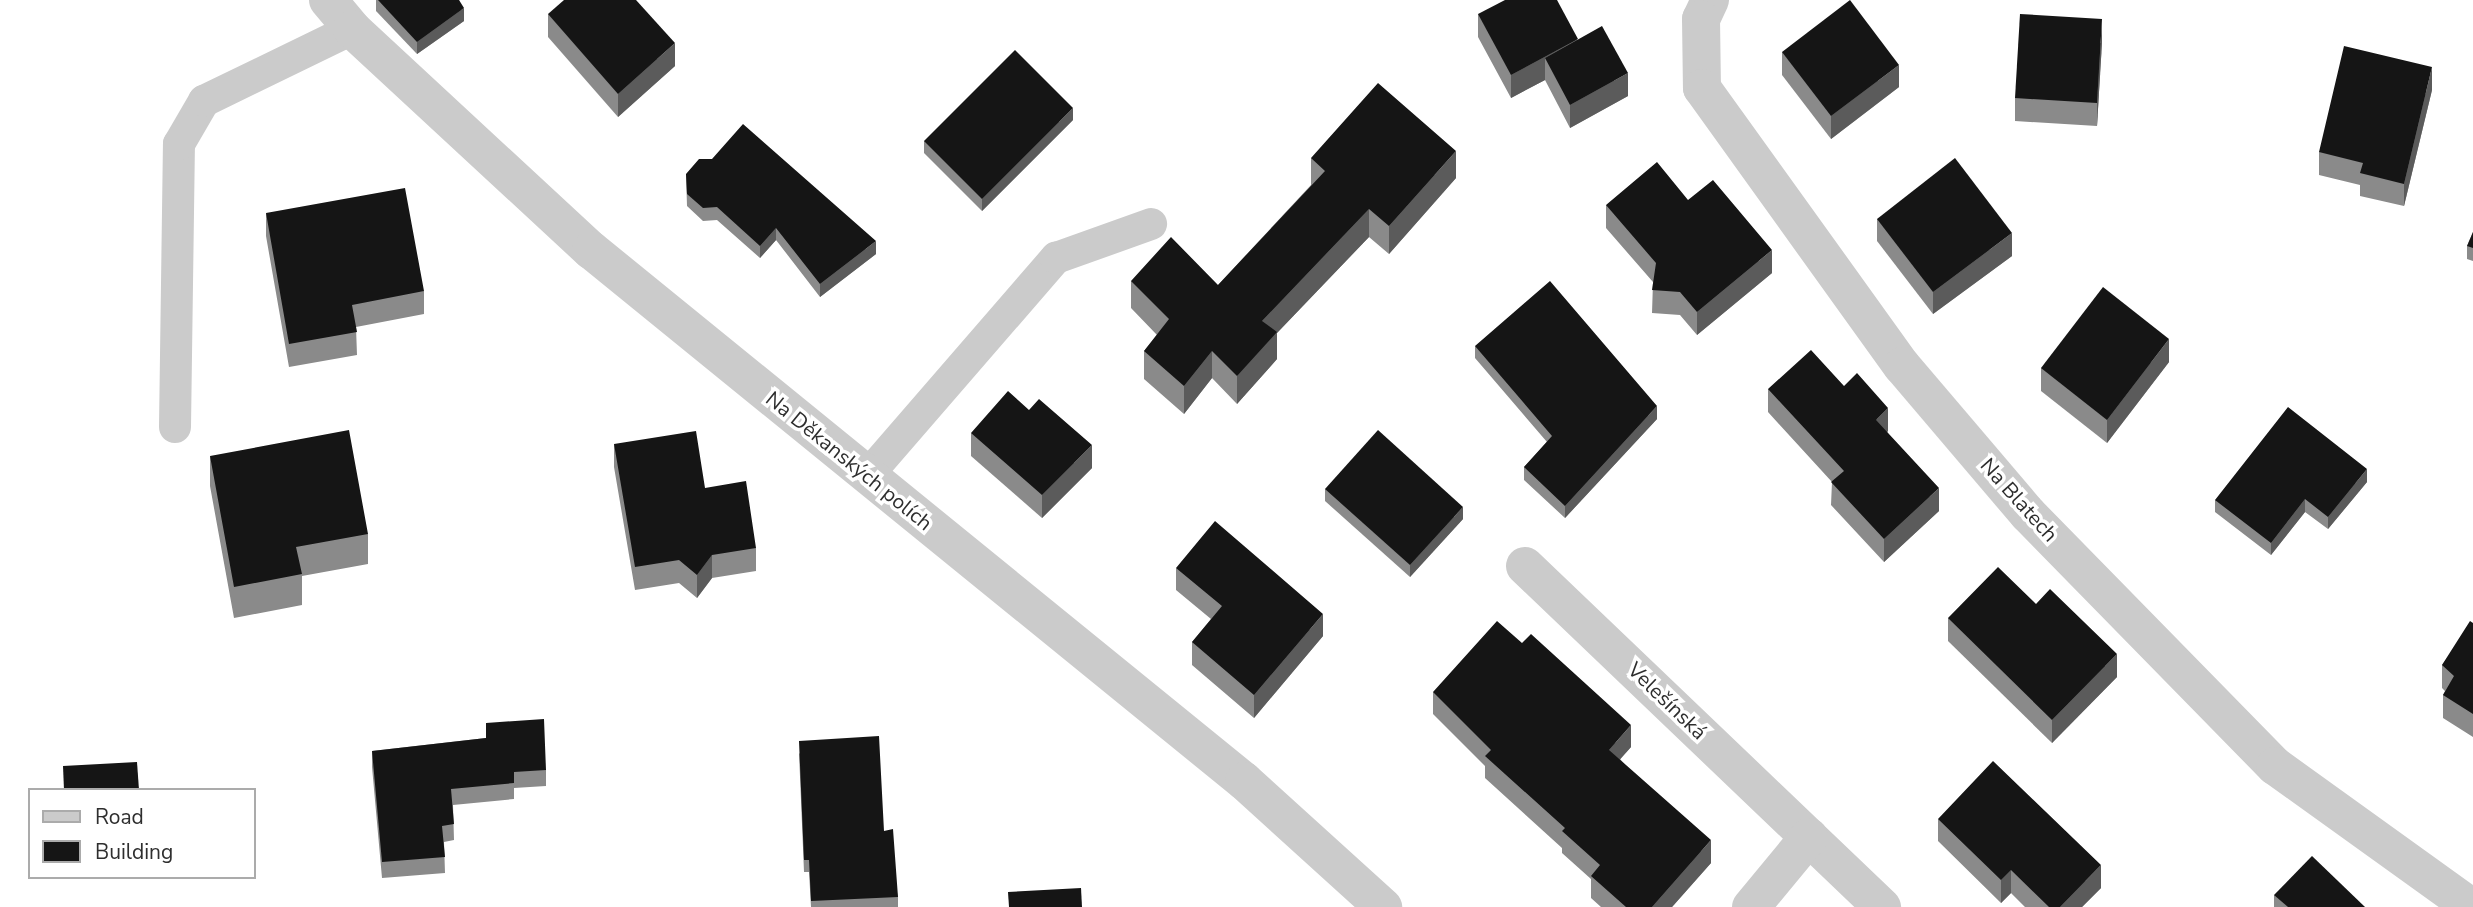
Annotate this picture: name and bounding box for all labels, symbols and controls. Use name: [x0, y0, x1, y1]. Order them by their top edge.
street label: Na Děkanských polích: [761, 386, 937, 536]
street label: Na Blatech: [1975, 453, 2063, 547]
street label: Velešínská: [1622, 657, 1712, 745]
legend: [28, 788, 256, 879]
text: Road: [95, 803, 144, 831]
text: Building: [95, 838, 173, 866]

